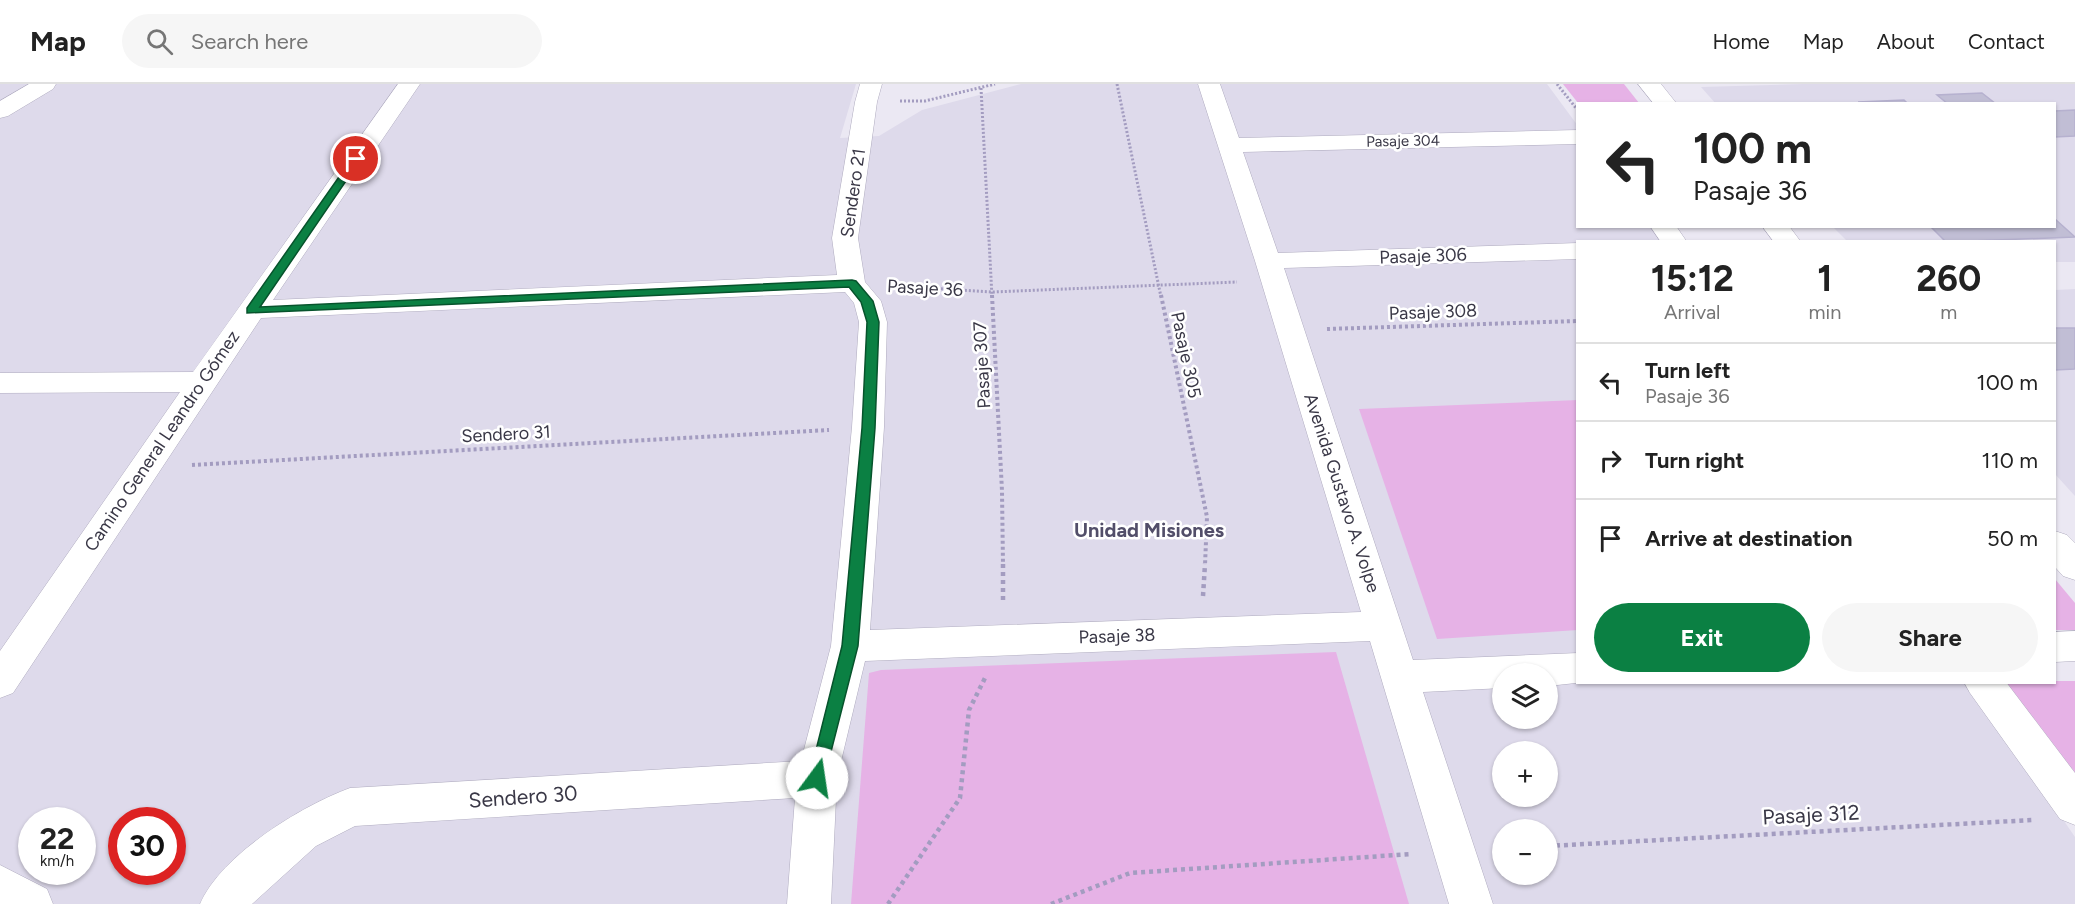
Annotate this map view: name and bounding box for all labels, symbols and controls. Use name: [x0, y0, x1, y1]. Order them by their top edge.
search box: [122, 14, 542, 68]
text: Map: [30, 24, 86, 58]
icon: search: [143, 25, 176, 58]
text: Search here: [191, 28, 308, 55]
text: Home: [1713, 29, 1770, 54]
text: Map: [1803, 29, 1844, 54]
text: About: [1877, 29, 1935, 54]
text: Contact: [1968, 29, 2045, 54]
text: 100 m: [1693, 123, 1812, 174]
icon: left: [1594, 126, 1672, 204]
street label: Pasaje 304: [1366, 131, 1440, 151]
pin: [330, 133, 381, 184]
icon: arrive: [339, 142, 372, 175]
street label: Sendero 21: [836, 147, 870, 239]
text: Pasaje 36: [1693, 174, 1807, 207]
street label: Pasaje 306: [1379, 243, 1467, 269]
text: 15:12: [1651, 257, 1734, 300]
text: 1: [1817, 257, 1833, 300]
text: 260: [1916, 257, 1981, 300]
street label: Pasaje 36: [886, 275, 964, 301]
street label: Pasaje 308: [1388, 299, 1478, 325]
text: Arrival: [1664, 300, 1721, 324]
text: min: [1809, 300, 1841, 324]
text: m: [1940, 300, 1957, 324]
street label: Pasaje 305: [1166, 310, 1206, 400]
street label: Pasaje 307: [969, 321, 995, 409]
street label: Camino General Leandro Gómez: [80, 326, 244, 556]
text: Turn left: [1645, 357, 1731, 384]
icon: left: [1594, 366, 1627, 399]
text: 100 m: [1977, 369, 2038, 396]
text: Pasaje 36: [1645, 384, 1730, 408]
street label: Avenida Gustavo A. Volpe: [1299, 391, 1385, 596]
street label: Sendero 31: [461, 421, 551, 447]
icon: right: [1594, 444, 1627, 477]
text: Turn right: [1645, 447, 1744, 474]
text: 110 m: [1982, 447, 2038, 474]
district label: Unidad Misiones: [1074, 518, 1224, 542]
icon: arrive: [1594, 522, 1627, 555]
text: Arrive at destination: [1645, 525, 1853, 552]
text: 50 m: [1987, 525, 2038, 552]
button: Exit: [1594, 603, 1810, 672]
button: Share: [1822, 603, 2038, 672]
street label: Pasaje 38: [1078, 624, 1156, 648]
map controls: [1492, 663, 1558, 885]
button: layers: [1492, 663, 1558, 729]
button: +: [1492, 741, 1558, 807]
position arrow: [785, 746, 849, 810]
street label: Sendero 30: [468, 780, 578, 813]
street label: Pasaje 312: [1762, 799, 1860, 830]
speed limit sign: 30: [108, 807, 186, 885]
button: −: [1492, 819, 1558, 885]
text: 22: [40, 820, 74, 857]
text: km/h: [40, 852, 74, 870]

